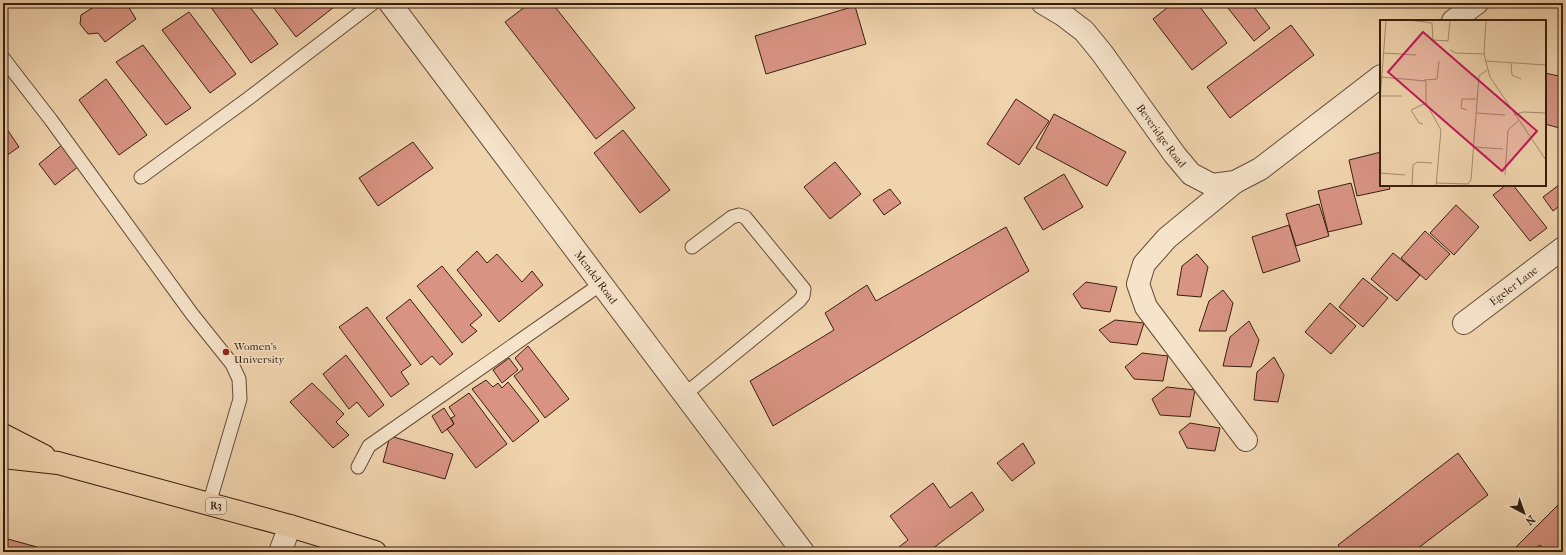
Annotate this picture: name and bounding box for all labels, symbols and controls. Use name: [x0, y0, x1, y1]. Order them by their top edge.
inset map: [1380, 20, 1546, 186]
street label: Beveridge Road: [1134, 101, 1190, 171]
street label: Mendel Road: [572, 248, 621, 307]
street label: Egeler Lane: [1487, 263, 1541, 308]
place label: Women's University: [233, 340, 286, 366]
marker: Women's University: [221, 347, 231, 357]
north arrow: [1504, 493, 1544, 533]
road number: R3: [206, 498, 226, 514]
text: N: [1522, 513, 1538, 528]

